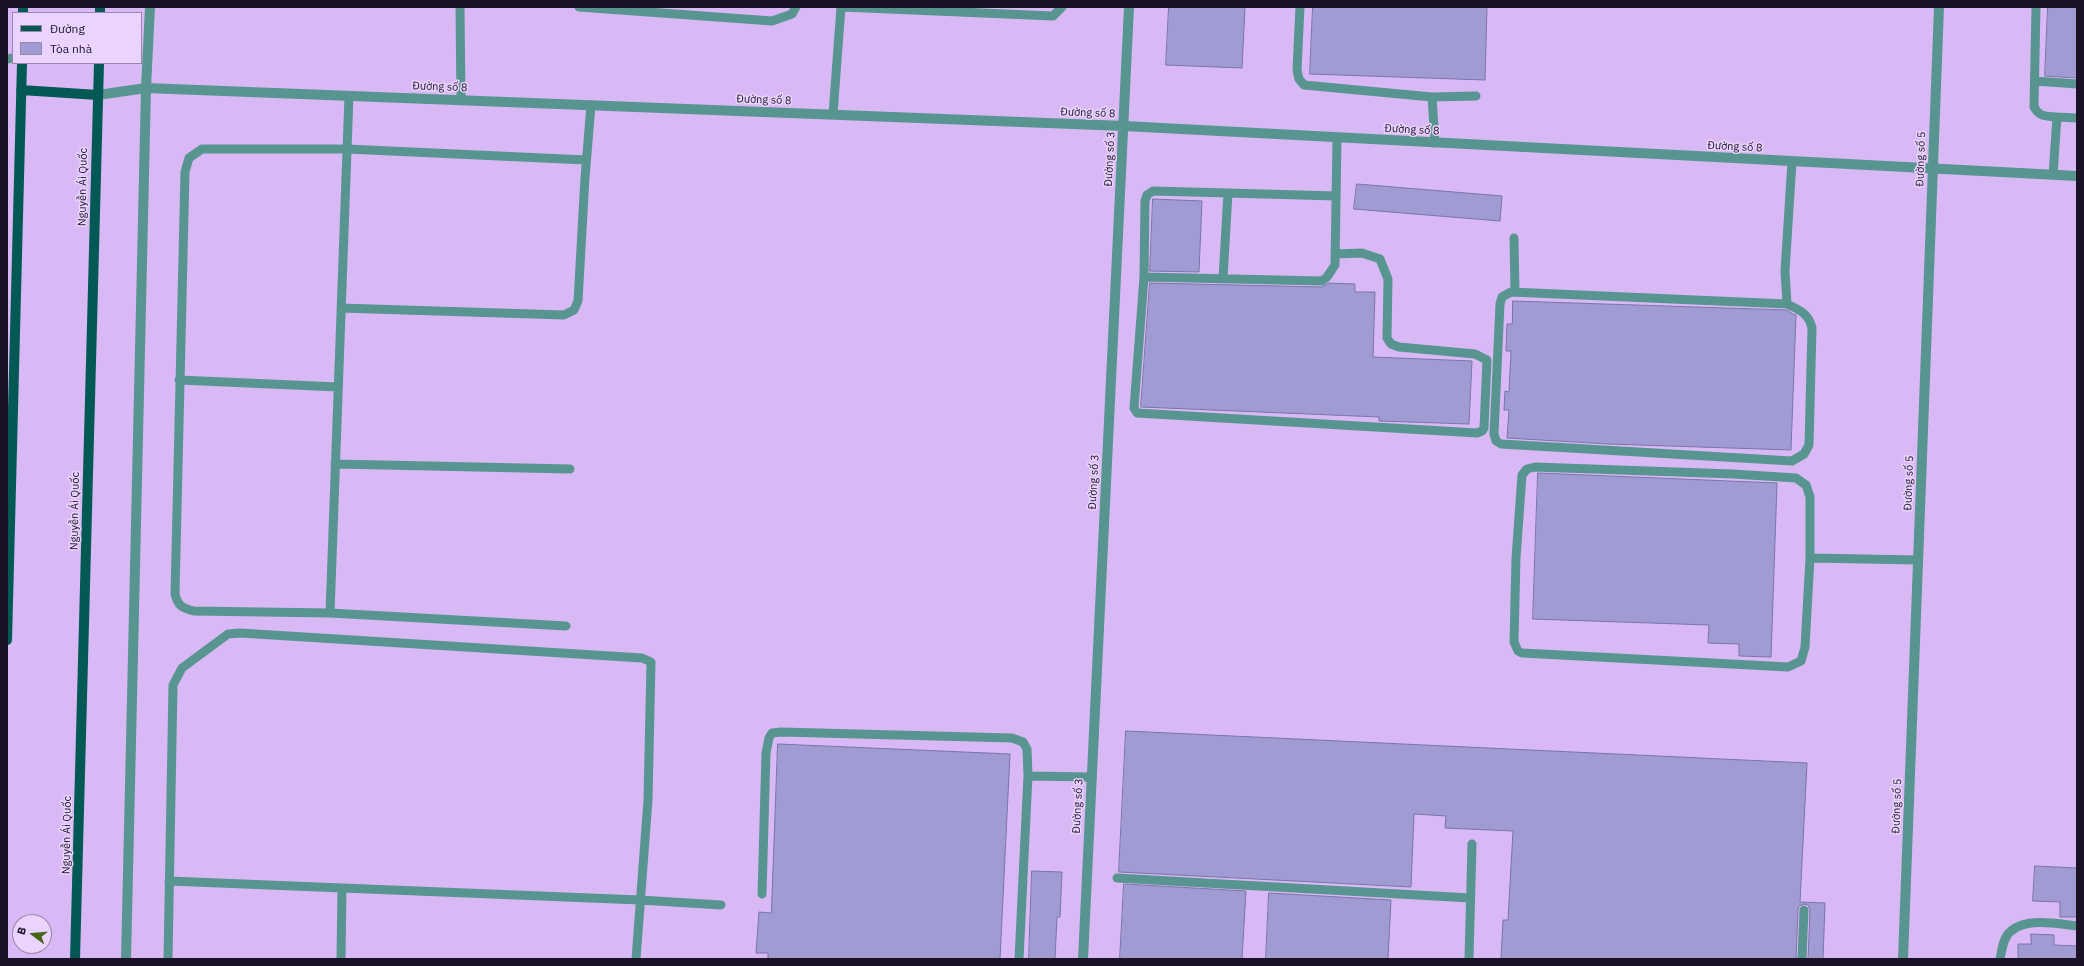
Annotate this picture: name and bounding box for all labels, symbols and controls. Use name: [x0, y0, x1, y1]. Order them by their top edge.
legend: [12, 12, 142, 64]
text: Đường: [50, 21, 85, 36]
text: Tòa nhà: [50, 41, 92, 56]
street label: Đường số 8: [412, 79, 468, 95]
street label: Đường số 8: [736, 92, 792, 108]
street label: Đường số 8: [1060, 105, 1116, 121]
street label: Đường số 8: [1384, 122, 1440, 138]
street label: Đường số 3: [1102, 131, 1118, 187]
street label: Đường số 5: [1913, 131, 1929, 187]
street label: Đường số 8: [1707, 139, 1763, 155]
street label: Nguyễn Ái Quốc: [76, 148, 90, 226]
street label: Đường số 3: [1086, 454, 1102, 510]
street label: Đường số 5: [1901, 455, 1917, 511]
street label: Nguyễn Ái Quốc: [68, 472, 82, 550]
street label: Đường số 3: [1070, 778, 1086, 834]
street label: Đường số 5: [1889, 778, 1905, 834]
street label: Nguyễn Ái Quốc: [60, 796, 74, 874]
north arrow: [12, 914, 52, 954]
text: B: [14, 926, 29, 936]

